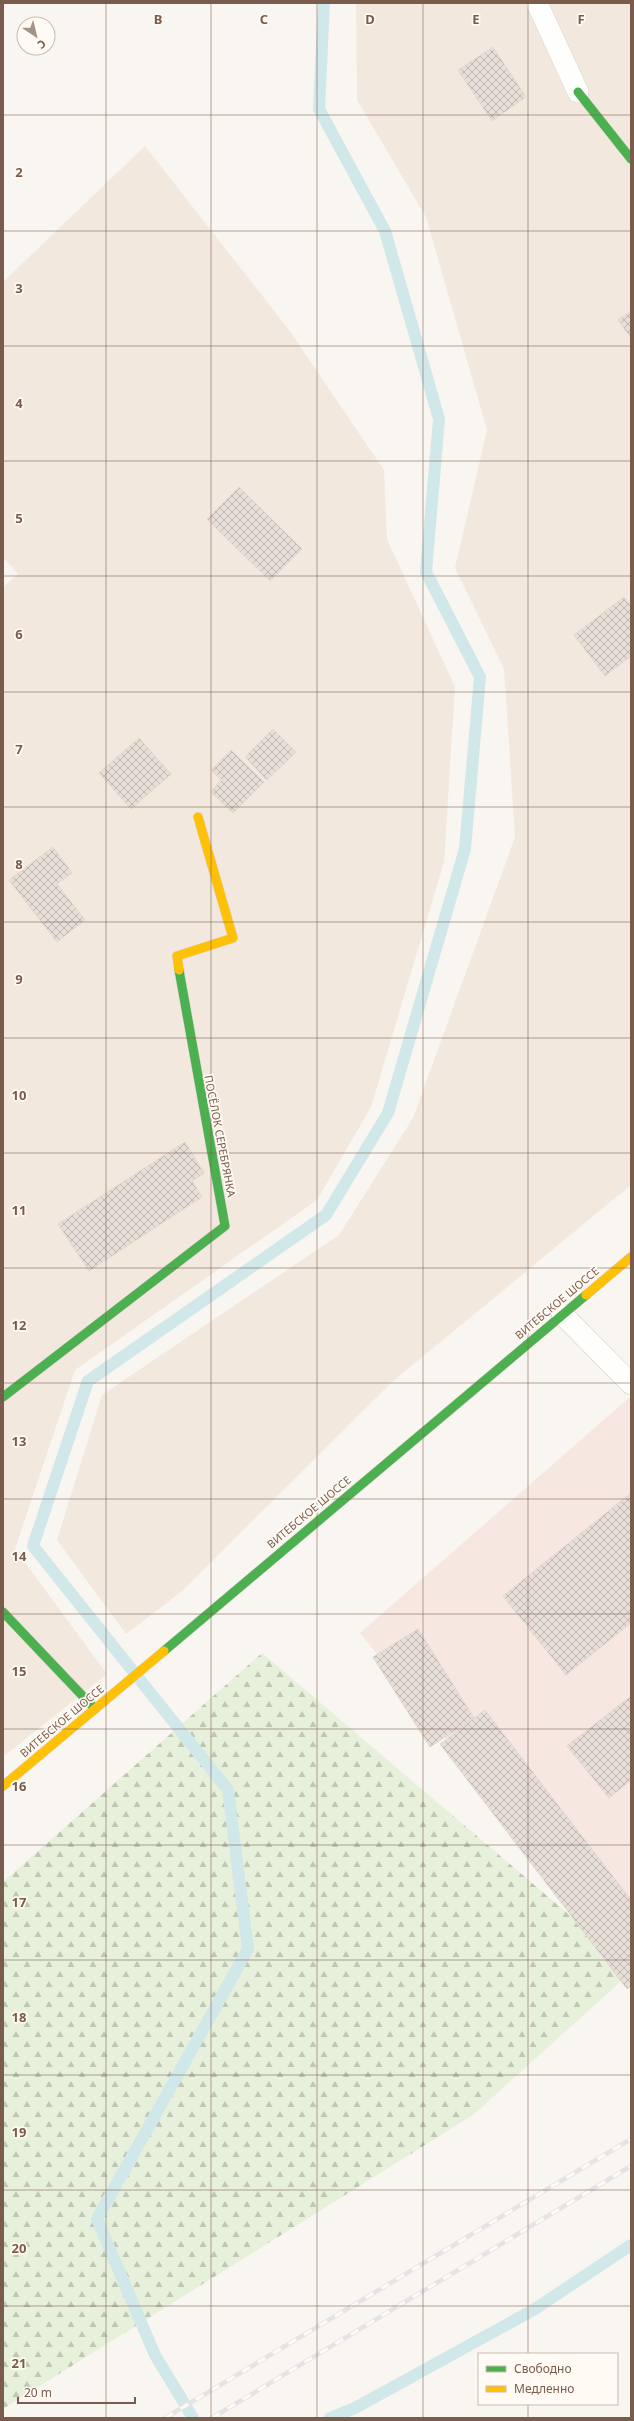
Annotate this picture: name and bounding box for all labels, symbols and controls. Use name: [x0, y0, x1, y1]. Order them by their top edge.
text: B: [154, 10, 162, 28]
text: C: [260, 10, 268, 28]
text: D: [365, 10, 375, 28]
text: E: [472, 10, 480, 28]
text: F: [577, 10, 585, 28]
north arrow: [16, 16, 56, 56]
text: С: [35, 36, 49, 53]
text: 2: [15, 163, 23, 181]
text: 3: [15, 279, 23, 297]
text: 4: [15, 394, 23, 412]
text: 5: [15, 509, 23, 527]
text: 6: [15, 625, 23, 643]
text: 7: [15, 740, 23, 758]
text: 8: [15, 855, 23, 873]
text: 9: [15, 970, 23, 988]
street label: ПОСЁЛОК СЕРЕБРЯНКА: [201, 1074, 240, 1199]
text: 10: [12, 1086, 26, 1104]
text: 11: [12, 1201, 26, 1219]
street label: ВИТЕБСКОЕ ШОССЕ: [512, 1263, 602, 1342]
text: 12: [12, 1316, 26, 1334]
text: 13: [12, 1432, 26, 1450]
street label: ВИТЕБСКОЕ ШОССЕ: [264, 1472, 354, 1551]
text: 14: [12, 1547, 27, 1565]
text: 15: [12, 1662, 26, 1680]
street label: ВИТЕБСКОЕ ШОССЕ: [17, 1681, 107, 1760]
text: 16: [12, 1777, 26, 1795]
text: 17: [12, 1893, 26, 1911]
text: 18: [12, 2008, 26, 2026]
text: 19: [12, 2123, 26, 2141]
text: 20: [12, 2239, 26, 2257]
legend: [478, 2353, 618, 2405]
text: 21: [12, 2354, 26, 2372]
text: Свободно: [514, 2360, 572, 2377]
scale bar: [18, 2379, 135, 2405]
text: Медленно: [514, 2380, 574, 2397]
text: 20 m: [24, 2384, 52, 2401]

